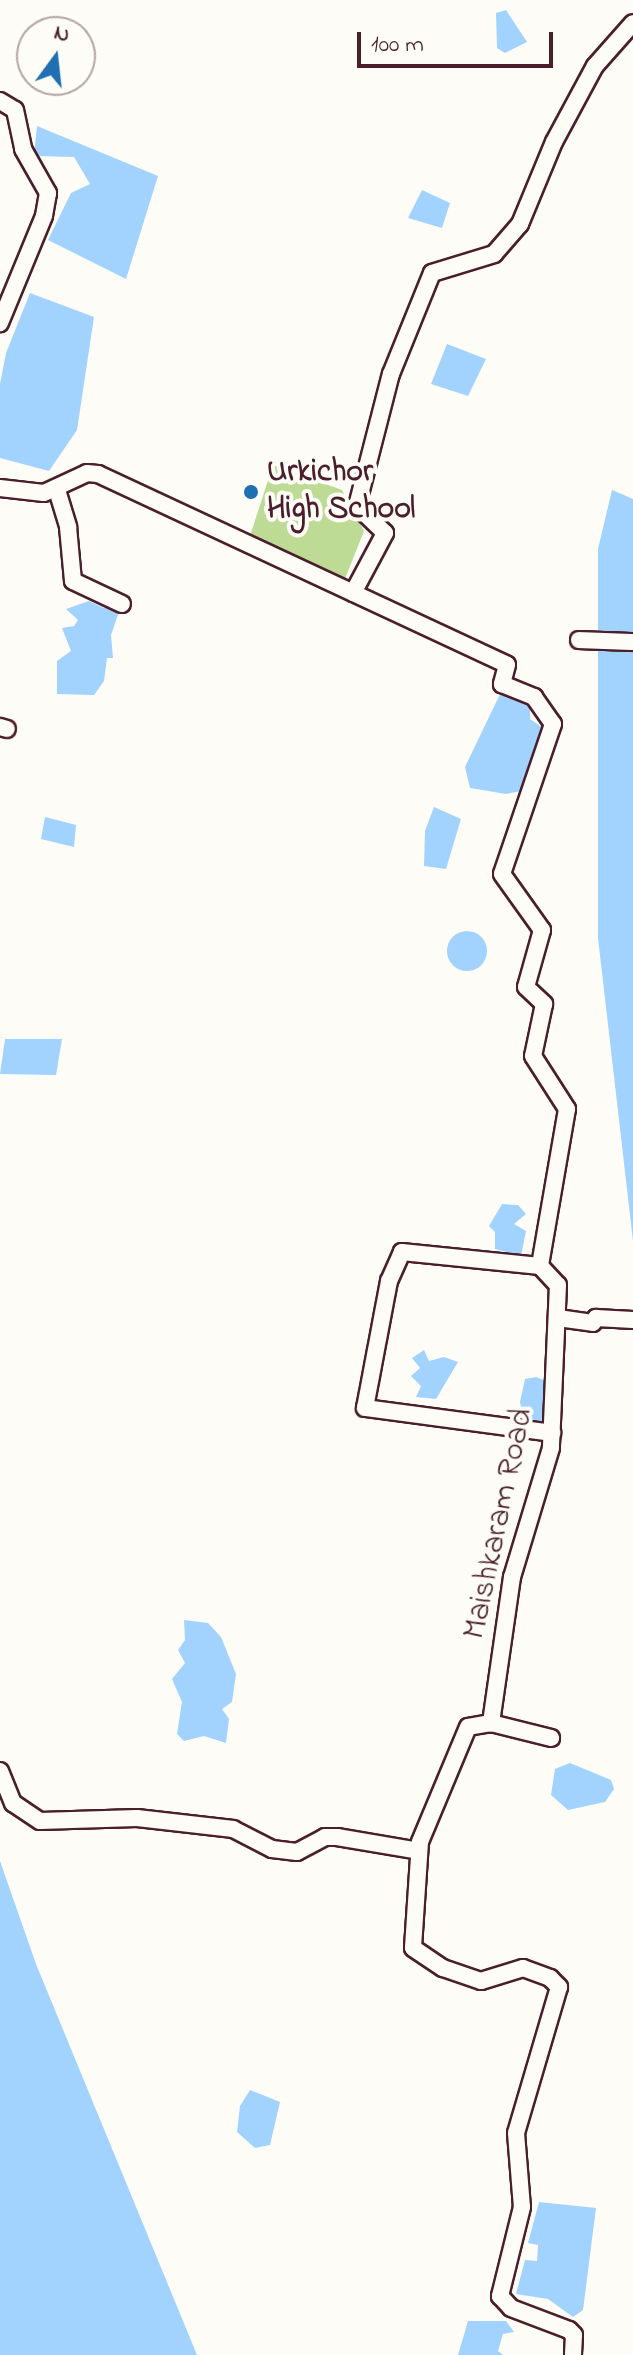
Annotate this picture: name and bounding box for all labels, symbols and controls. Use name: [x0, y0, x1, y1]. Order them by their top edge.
north arrow: [16, 16, 96, 96]
scale bar: [361, 16, 557, 66]
text: N: [50, 17, 73, 52]
text: 100 m: [371, 28, 424, 63]
place label: Urkichor High School: [267, 455, 415, 530]
marker: Urkichor High School: [242, 483, 260, 501]
street label: Maishkaram Road: [457, 1405, 543, 1643]

